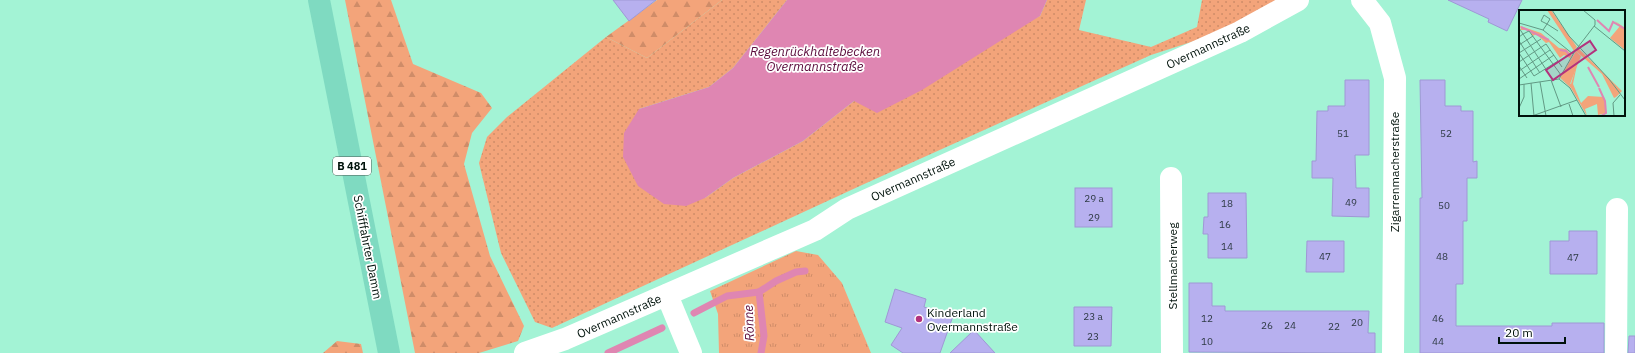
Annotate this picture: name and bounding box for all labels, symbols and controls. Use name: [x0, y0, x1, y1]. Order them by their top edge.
inset map: [1519, 10, 1625, 116]
street label: Overmannstraße: [1164, 20, 1253, 72]
water label: Regenrückhaltebecken Overmannstraße: [750, 43, 880, 75]
street label: Zigarrenmacherstraße: [1387, 111, 1402, 232]
house number: 51: [1337, 127, 1349, 140]
house number: 52: [1440, 127, 1452, 140]
street label: Overmannstraße: [868, 154, 958, 204]
road number: B 481: [333, 157, 371, 175]
house number: 29 a: [1084, 192, 1105, 205]
street label: Schifffahrter Damm: [351, 194, 385, 300]
house number: 49: [1345, 196, 1357, 209]
house number: 18: [1221, 197, 1233, 210]
house number: 50: [1438, 199, 1450, 212]
house number: 29: [1088, 211, 1100, 224]
house number: 16: [1219, 218, 1231, 231]
street label: Stellmacherweg: [1165, 222, 1180, 310]
house number: 14: [1221, 240, 1233, 253]
house number: 47: [1319, 250, 1331, 263]
house number: 48: [1436, 250, 1448, 263]
house number: 47: [1567, 251, 1579, 264]
street label: Overmannstraße: [574, 291, 664, 341]
water label: Rönne: [740, 304, 758, 341]
place label: Kinderland Overmannstraße: [927, 305, 1018, 334]
house number: 23 a: [1083, 310, 1104, 323]
house number: 12: [1201, 312, 1213, 325]
house number: 46: [1432, 312, 1444, 325]
marker: Kinderland Overmannstraße: [914, 314, 924, 324]
house number: 20: [1351, 316, 1363, 329]
house number: 26: [1261, 319, 1273, 332]
house number: 24: [1284, 319, 1296, 332]
scale bar: [1499, 319, 1565, 345]
house number: 22: [1328, 320, 1340, 333]
text: 20 m: [1505, 325, 1533, 340]
house number: 23: [1087, 330, 1099, 343]
house number: 10: [1201, 335, 1213, 348]
house number: 44: [1432, 335, 1444, 348]

